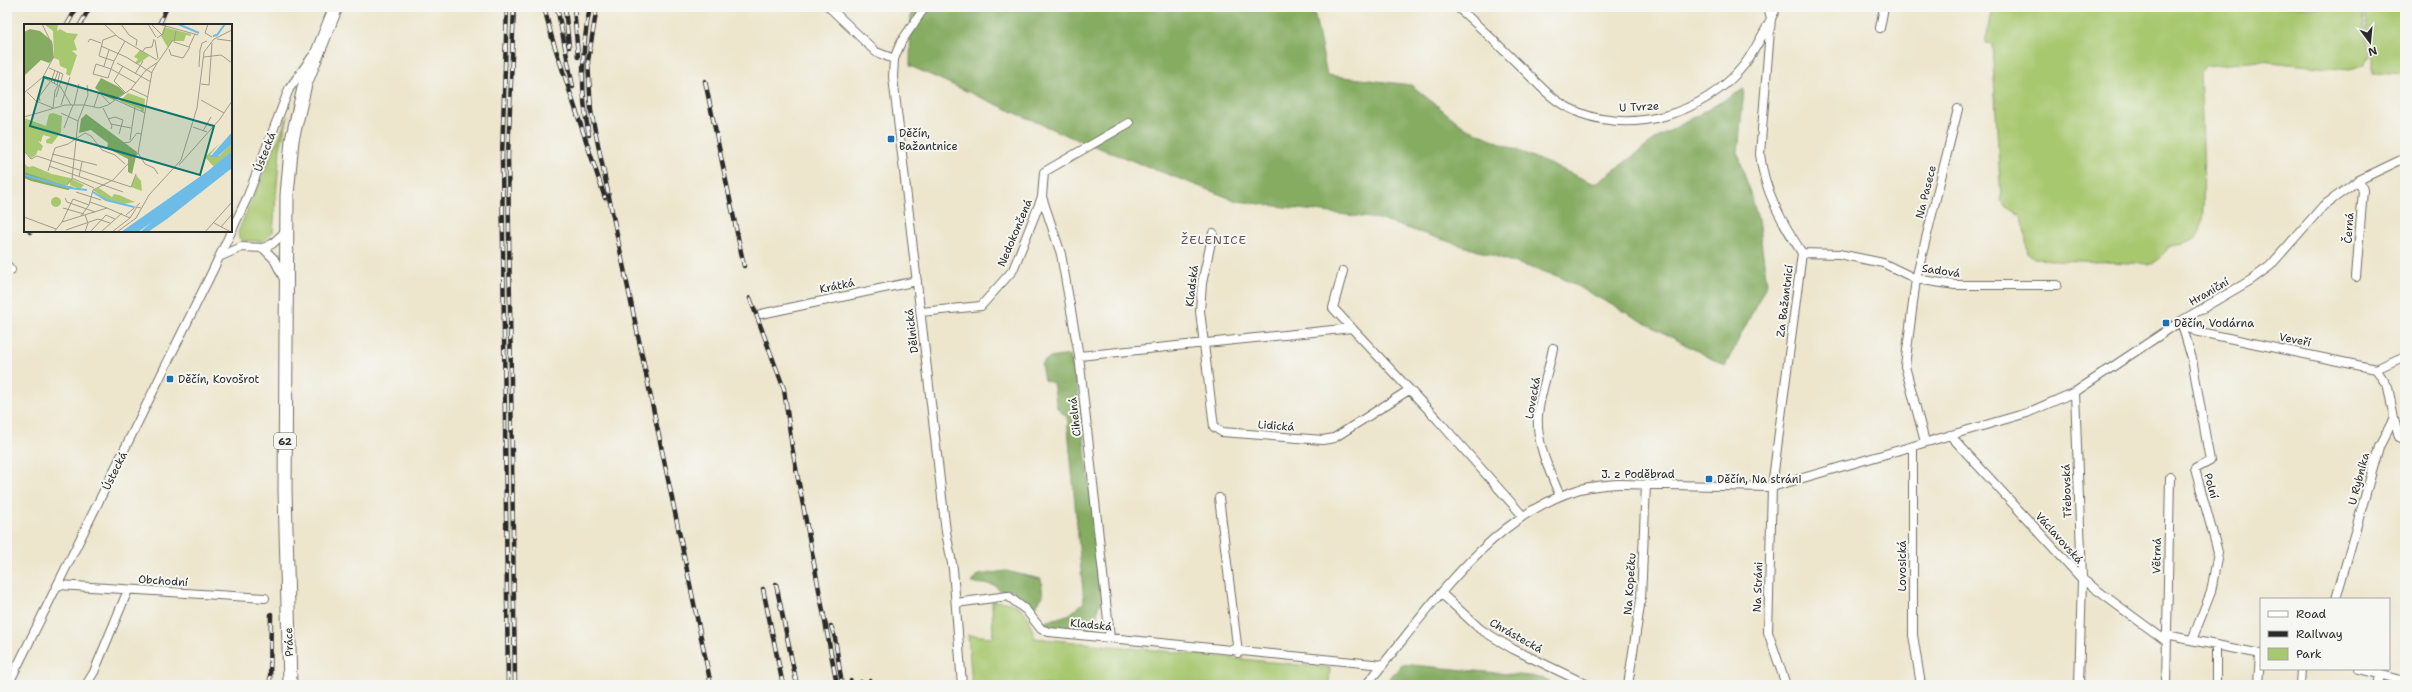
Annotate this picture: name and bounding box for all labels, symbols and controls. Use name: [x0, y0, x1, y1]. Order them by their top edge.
north arrow: [2350, 22, 2390, 62]
inset map: [24, 24, 232, 232]
text: N: [2366, 43, 2379, 60]
street label: U Tvrze: [1619, 98, 1659, 116]
place label: Děčín, Bažantnice: [899, 126, 958, 154]
street label: Ústecká: [250, 130, 279, 174]
marker: Děčín, Bažantnice: [886, 134, 896, 144]
street label: Na Pasece: [1912, 164, 1940, 220]
street label: Nedokončená: [994, 197, 1036, 269]
street label: Černá: [2339, 212, 2358, 244]
district label: ŽELENICE: [1181, 232, 1247, 248]
street label: Sadová: [1921, 261, 1961, 281]
street label: Kladská: [1182, 264, 1202, 308]
street label: Za Bažantnicí: [1773, 264, 1797, 338]
street label: Krátká: [818, 275, 856, 297]
street label: Hraniční: [2186, 275, 2232, 309]
street label: Dělnická: [902, 308, 922, 354]
place label: Děčín, Vodárna: [2174, 316, 2254, 331]
marker: Děčín, Vodárna: [2161, 318, 2171, 328]
street label: Veveří: [2278, 330, 2312, 350]
place label: Děčín, Kovošrot: [178, 372, 260, 387]
marker: Děčín, Kovošrot: [165, 374, 175, 384]
street label: Lovecká: [1522, 376, 1544, 420]
street label: Cihelná: [1065, 396, 1085, 437]
street label: Lidická: [1257, 417, 1295, 435]
road number: 62: [274, 433, 296, 449]
street label: Ústecká: [98, 449, 131, 493]
street label: U Rybníka: [2345, 451, 2373, 507]
street label: Třebovská: [2059, 464, 2075, 518]
street label: J. z Poděbrad: [1601, 467, 1675, 482]
place label: Děčín, Na stráni: [1717, 472, 1802, 487]
street label: Polní: [2200, 472, 2222, 500]
marker: Děčín, Na stráni: [1704, 474, 1714, 484]
street label: Václavovská: [2032, 509, 2086, 567]
street label: Větrná: [2149, 538, 2165, 574]
street label: Lovosická: [1895, 540, 1910, 591]
street label: Na Kopečku: [1620, 552, 1640, 616]
street label: Na Stráni: [1750, 561, 1766, 613]
street label: Obchodní: [138, 572, 188, 590]
legend: [2260, 598, 2390, 670]
text: Road: [2296, 606, 2327, 622]
street label: Kladská: [1069, 615, 1113, 635]
street label: Chrástecká: [1487, 615, 1545, 657]
text: Railway: [2296, 626, 2343, 642]
street label: Práce: [281, 627, 297, 657]
text: Park: [2296, 646, 2322, 662]

